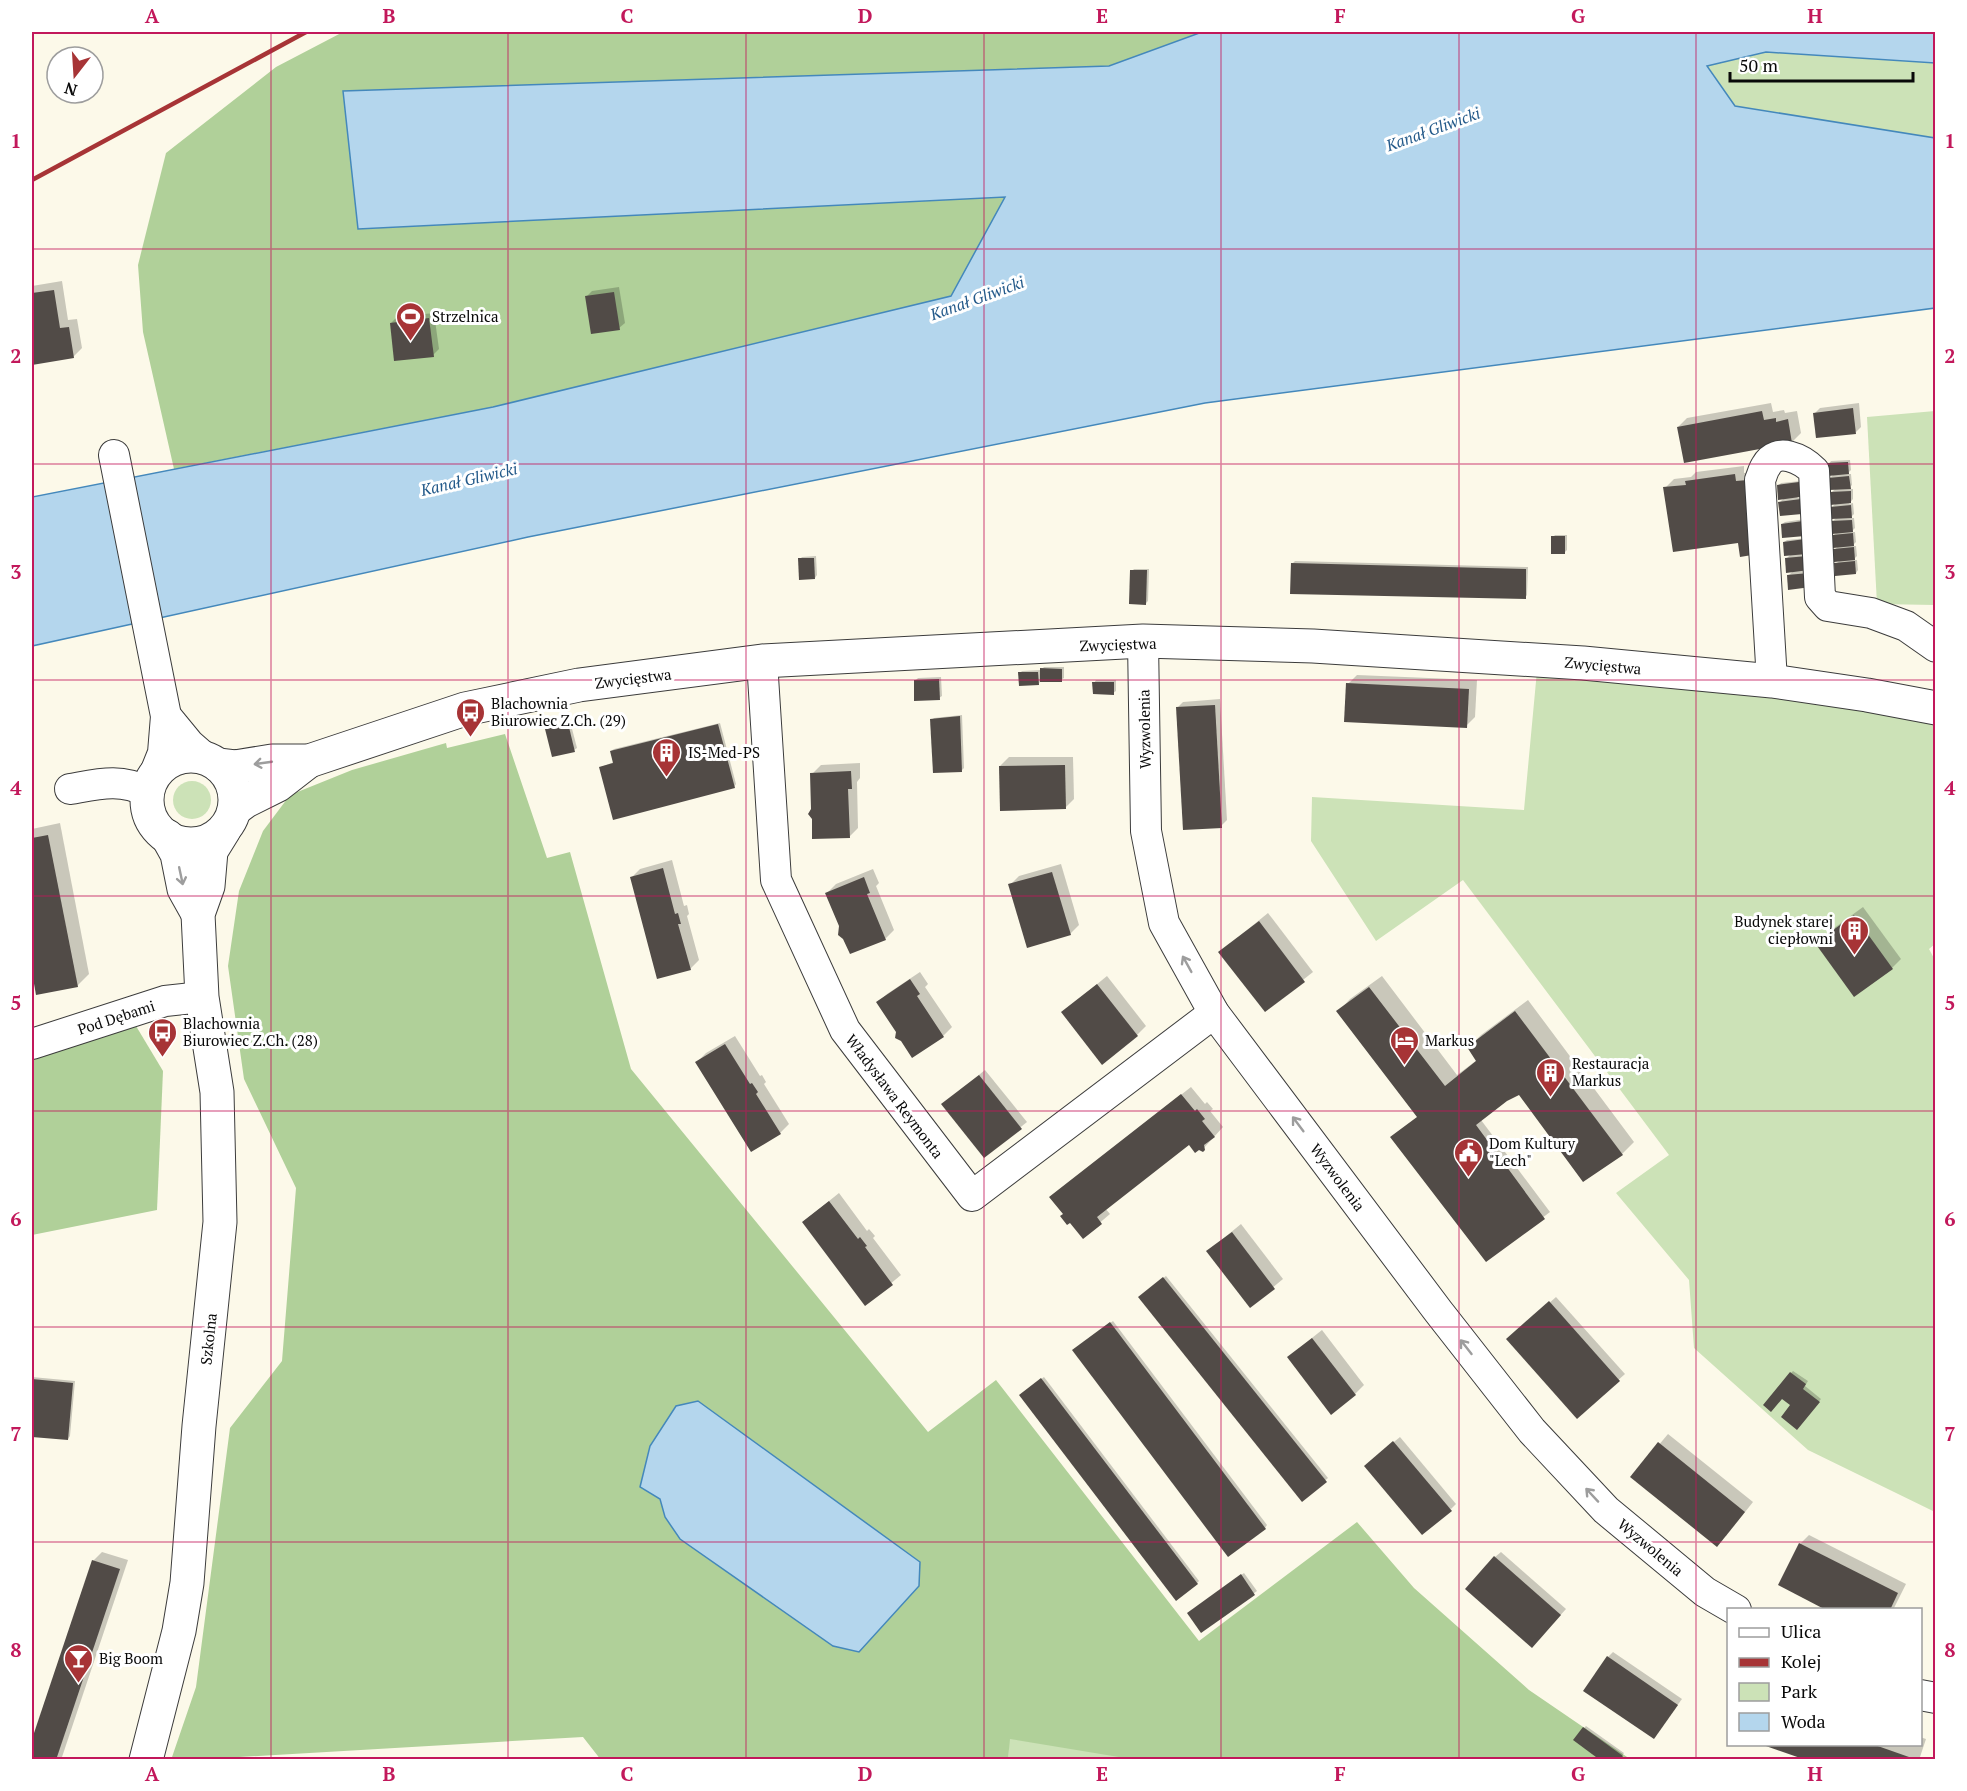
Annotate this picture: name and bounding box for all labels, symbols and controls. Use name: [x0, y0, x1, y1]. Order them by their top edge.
text: A: [145, 2, 160, 29]
text: B: [383, 2, 396, 29]
text: C: [620, 2, 634, 29]
text: D: [858, 2, 872, 29]
text: E: [1096, 2, 1108, 29]
text: F: [1334, 2, 1346, 29]
text: G: [1571, 2, 1585, 29]
text: H: [1807, 2, 1823, 29]
north arrow: [45, 45, 105, 105]
scale bar: [1730, 45, 1913, 83]
text: 50 m: [1739, 53, 1779, 77]
text: N: [62, 77, 80, 102]
water label: Kanał Gliwicki: [1382, 102, 1484, 157]
text: 1: [10, 127, 22, 154]
text: 1: [1944, 127, 1956, 154]
water label: Kanał Gliwicki: [926, 271, 1028, 326]
sports icon: Strzelnica: [395, 300, 427, 342]
place label: Strzelnica: [432, 306, 499, 326]
text: 2: [10, 342, 22, 369]
text: 2: [1944, 342, 1956, 369]
water label: Kanał Gliwicki: [418, 457, 520, 501]
text: 3: [10, 558, 22, 585]
text: 3: [1944, 558, 1956, 585]
street label: Zwycięstwa: [1079, 633, 1157, 655]
street label: Zwycięstwa: [1564, 652, 1643, 678]
street label: Zwycięstwa: [593, 663, 673, 693]
street label: Wyzwolenia: [1133, 689, 1155, 769]
place label: Blachownia Biurowiec Z.Ch. (29): [491, 693, 626, 730]
bus stop icon: Blachownia Biurowiec Z.Ch. (29): [454, 696, 486, 738]
building icon: IS-Med-PS: [651, 736, 683, 778]
place label: IS-Med-PS: [688, 742, 760, 762]
one-way arrow: [254, 757, 273, 768]
text: 4: [10, 774, 22, 801]
text: 4: [1944, 774, 1956, 801]
one-way arrow: [176, 865, 187, 885]
place label: Budynek starej ciepłowni: [1734, 911, 1833, 948]
building icon: Budynek starej ciepłowni: [1838, 914, 1870, 956]
one-way arrow: [1181, 956, 1193, 973]
text: 5: [10, 989, 22, 1016]
text: 5: [1944, 989, 1956, 1016]
street label: Pod Dębami: [75, 995, 157, 1039]
place label: Blachownia Biurowiec Z.Ch. (28): [183, 1013, 318, 1050]
bus stop icon: Blachownia Biurowiec Z.Ch. (28): [146, 1016, 178, 1058]
hotel icon: Markus: [1388, 1024, 1420, 1066]
street label: Władysława Reymonta: [842, 1030, 949, 1163]
place label: Markus: [1425, 1030, 1474, 1050]
place label: Restauracja Markus: [1572, 1053, 1650, 1090]
building icon: Restauracja Markus: [1535, 1056, 1567, 1098]
one-way arrow: [1292, 1116, 1304, 1132]
place label: Dom Kultury "Lech": [1489, 1133, 1576, 1170]
public building icon: Dom Kultury "Lech": [1452, 1136, 1484, 1178]
street label: Wyzwolenia: [1306, 1139, 1370, 1215]
text: 6: [10, 1205, 22, 1232]
text: 6: [1944, 1205, 1956, 1232]
street label: Szkolna: [195, 1312, 221, 1366]
one-way arrow: [1459, 1339, 1472, 1355]
text: 7: [10, 1420, 22, 1447]
text: 7: [1944, 1420, 1956, 1447]
one-way arrow: [1585, 1488, 1599, 1503]
street label: Wyzwolenia: [1614, 1514, 1688, 1581]
legend: [1727, 1608, 1922, 1746]
text: Ulica: [1781, 1619, 1821, 1643]
text: 8: [10, 1636, 22, 1663]
text: 8: [1944, 1636, 1956, 1663]
bar icon: Big Boom: [62, 1642, 94, 1684]
place label: Big Boom: [99, 1648, 163, 1668]
text: Kolej: [1781, 1649, 1821, 1673]
text: Park: [1781, 1679, 1818, 1703]
text: Woda: [1781, 1709, 1826, 1733]
text: A: [145, 1760, 160, 1787]
text: B: [383, 1760, 396, 1787]
text: C: [620, 1760, 634, 1787]
text: D: [858, 1760, 872, 1787]
text: E: [1096, 1760, 1108, 1787]
text: F: [1334, 1760, 1346, 1787]
text: G: [1571, 1760, 1585, 1787]
text: H: [1807, 1760, 1823, 1787]

